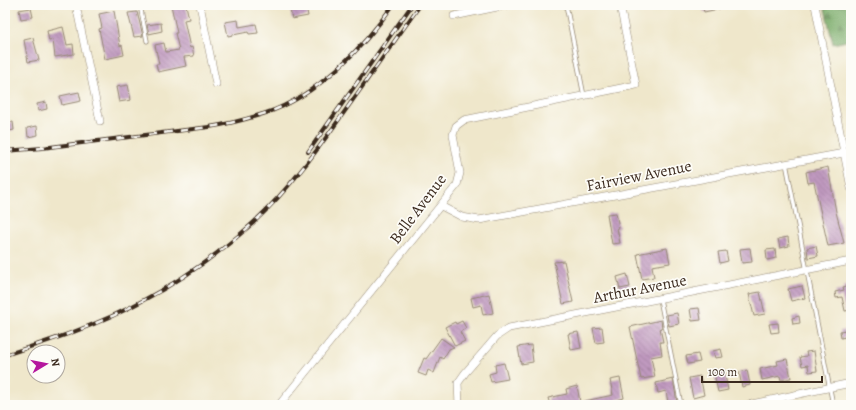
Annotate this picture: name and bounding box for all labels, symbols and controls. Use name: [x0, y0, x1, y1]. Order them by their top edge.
street label: Fairview Avenue: [585, 155, 693, 197]
street label: Belle Avenue: [384, 169, 452, 249]
street label: Arthur Avenue: [590, 269, 689, 309]
north arrow: [26, 344, 66, 384]
text: N: [47, 357, 63, 368]
scale bar: [702, 358, 822, 384]
text: 100 m: [708, 364, 737, 380]

